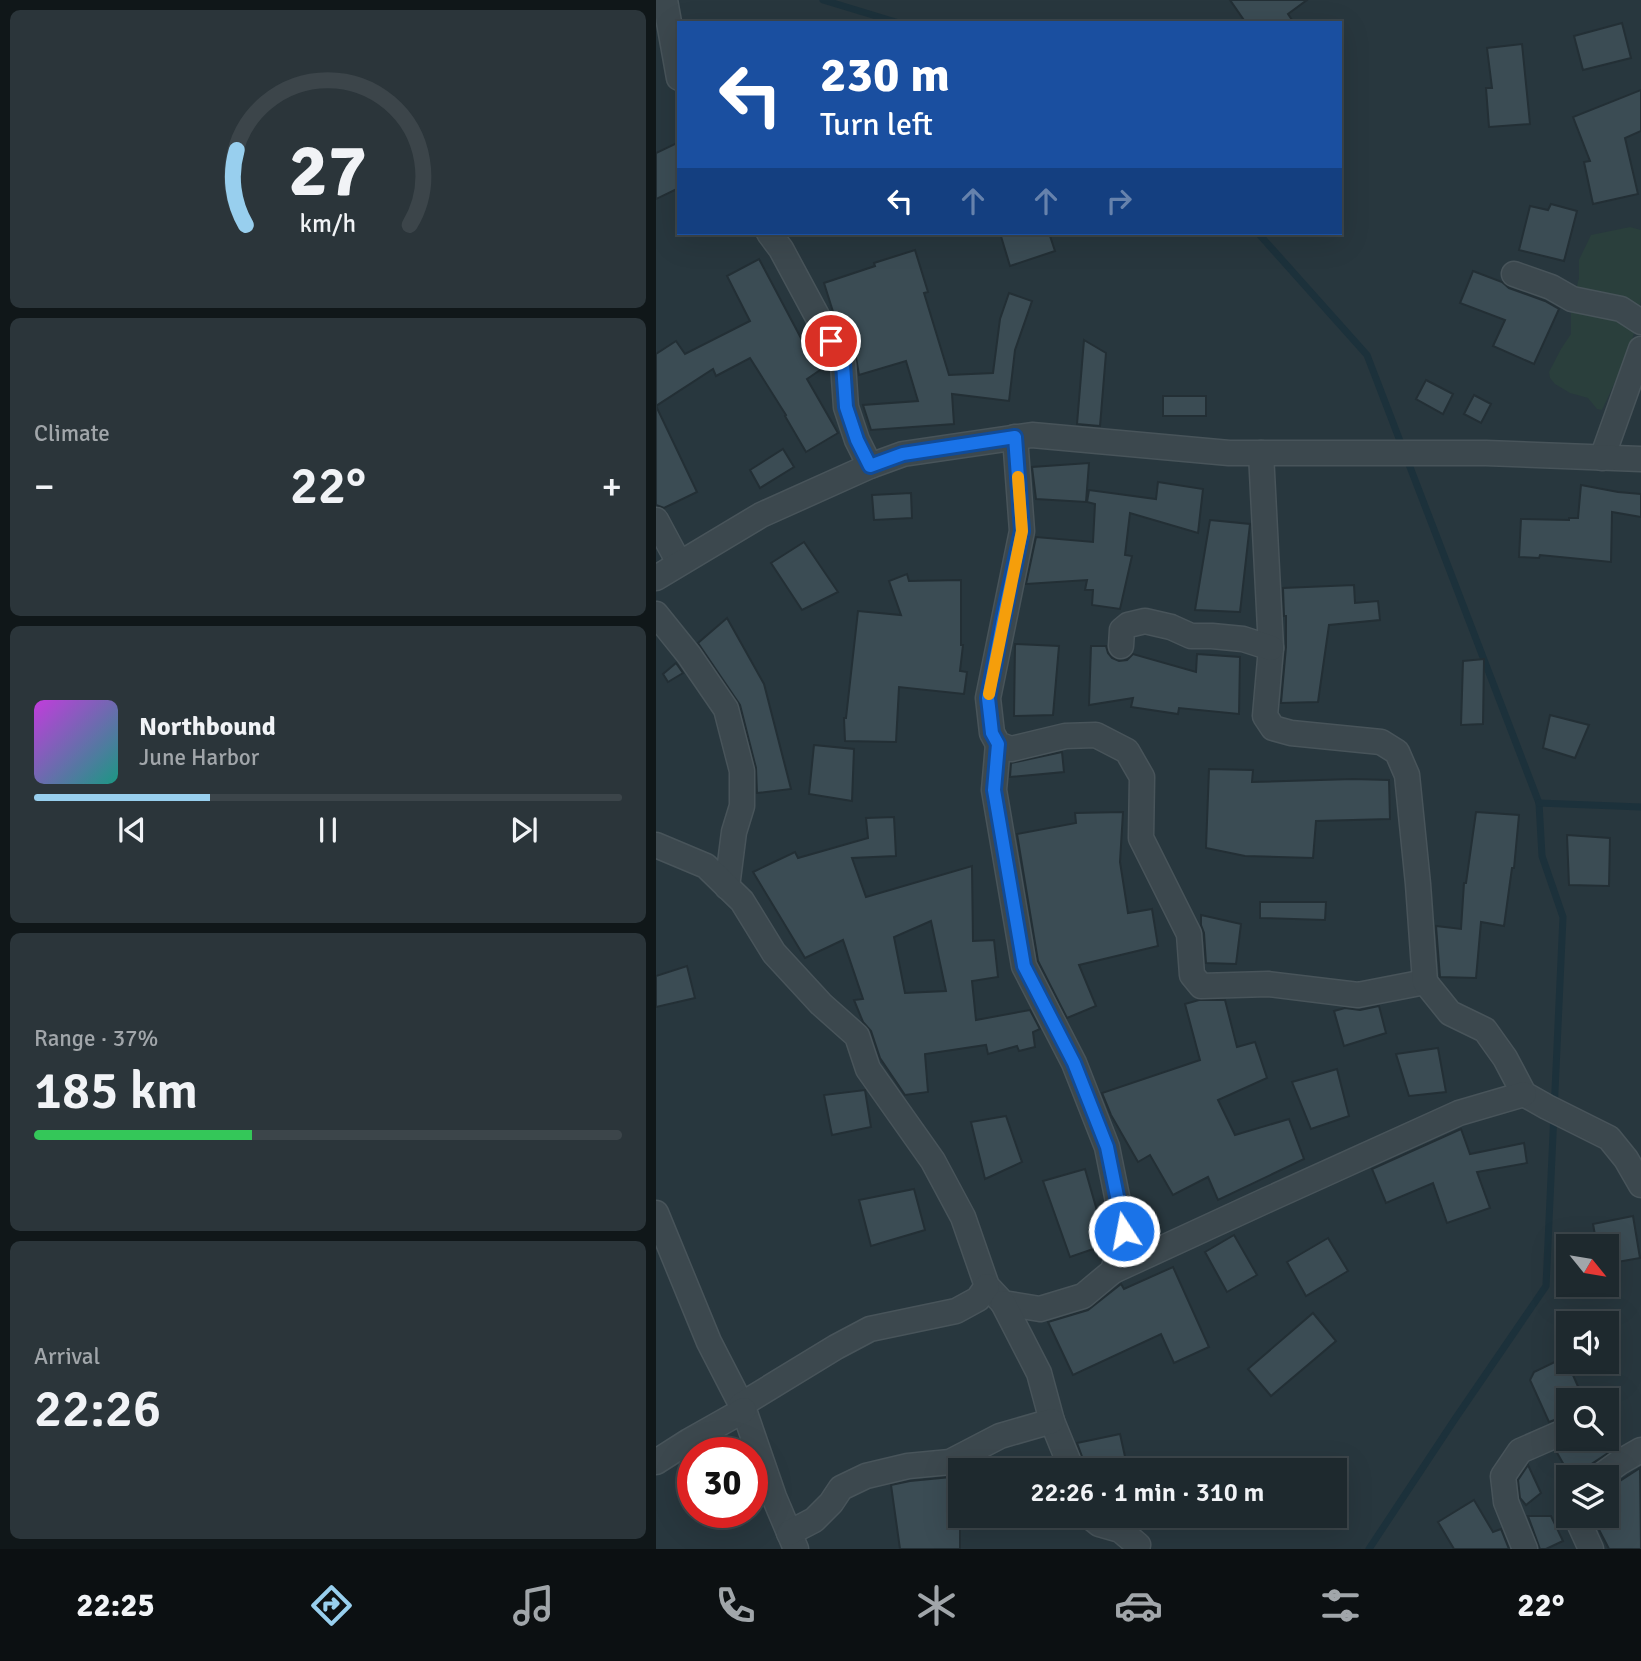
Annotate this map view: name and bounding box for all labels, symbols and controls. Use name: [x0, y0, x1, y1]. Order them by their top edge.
text: 230 m: [820, 45, 950, 105]
icon: left: [705, 49, 796, 140]
text: Turn left: [820, 105, 933, 144]
text: 27: [289, 127, 367, 216]
icon: left: [881, 182, 919, 220]
icon: ahead: [954, 182, 992, 220]
icon: ahead: [1027, 182, 1065, 220]
icon: right: [1100, 182, 1138, 220]
text: km/h: [300, 208, 356, 239]
pin: [801, 311, 861, 371]
icon: arrive: [812, 322, 850, 360]
text: Climate: [34, 419, 110, 448]
text: 22°: [290, 454, 366, 518]
text: −: [34, 463, 55, 510]
text: +: [601, 463, 622, 510]
text: Northbound: [139, 711, 276, 743]
text: June Harbor: [139, 743, 259, 772]
icon: previous: [113, 811, 151, 849]
icon: pause: [309, 811, 347, 849]
icon: next: [505, 811, 543, 849]
text: Range · 37%: [34, 1024, 158, 1053]
text: 185 km: [34, 1059, 198, 1123]
position arrow: [1087, 1194, 1161, 1268]
north arrow: [1556, 1234, 1618, 1297]
map controls: [1556, 1234, 1619, 1528]
button: sound: [1556, 1311, 1619, 1374]
text: Arrival: [34, 1342, 100, 1371]
text: 22:26: [34, 1377, 161, 1441]
button: search: [1556, 1388, 1619, 1451]
speed limit sign: 30: [677, 1437, 768, 1528]
button: layers: [1556, 1465, 1619, 1528]
text: 22:26 · 1 min · 310 m: [1031, 1477, 1264, 1509]
icon: directions: [307, 1581, 356, 1630]
icon: music: [509, 1581, 558, 1630]
icon: phone: [711, 1581, 760, 1630]
icon: climate: [912, 1581, 961, 1630]
icon: car: [1114, 1581, 1163, 1630]
icon: filters: [1316, 1581, 1365, 1630]
text: 22:25: [76, 1586, 155, 1625]
text: 22°: [1517, 1586, 1565, 1625]

